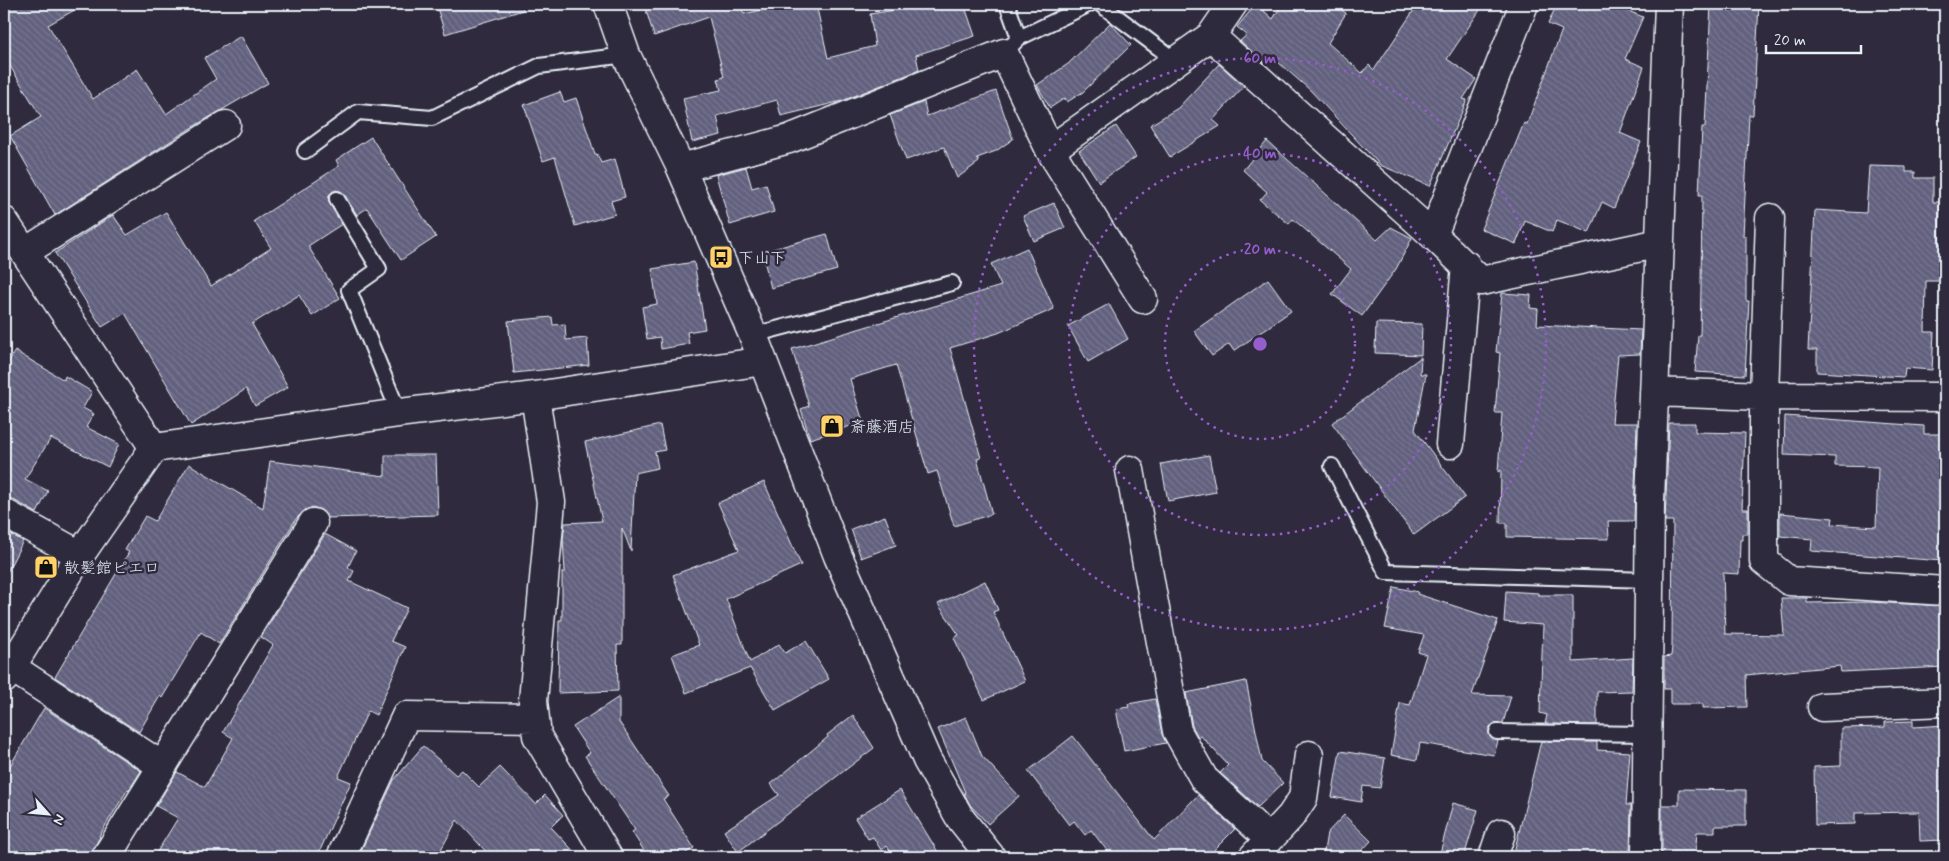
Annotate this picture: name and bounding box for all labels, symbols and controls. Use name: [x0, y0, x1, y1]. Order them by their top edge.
scale bar: [1766, 22, 1862, 54]
text: 20 m: [1774, 31, 1806, 51]
text: 60 m: [1244, 49, 1276, 69]
text: 40 m: [1243, 144, 1277, 164]
text: 20 m: [1244, 240, 1276, 260]
bus stop icon: 下山下: [708, 244, 734, 270]
place label: 下山下: [738, 248, 786, 269]
centre of rings: [1251, 335, 1269, 353]
shop icon: 斎藤酒店: [819, 413, 845, 439]
place label: 斎藤酒店: [850, 417, 914, 438]
shop icon: 散髪館ピエロ: [33, 554, 59, 580]
place label: 散髪館ピエロ: [64, 558, 160, 579]
north arrow: [22, 788, 72, 838]
text: N: [49, 811, 69, 828]

